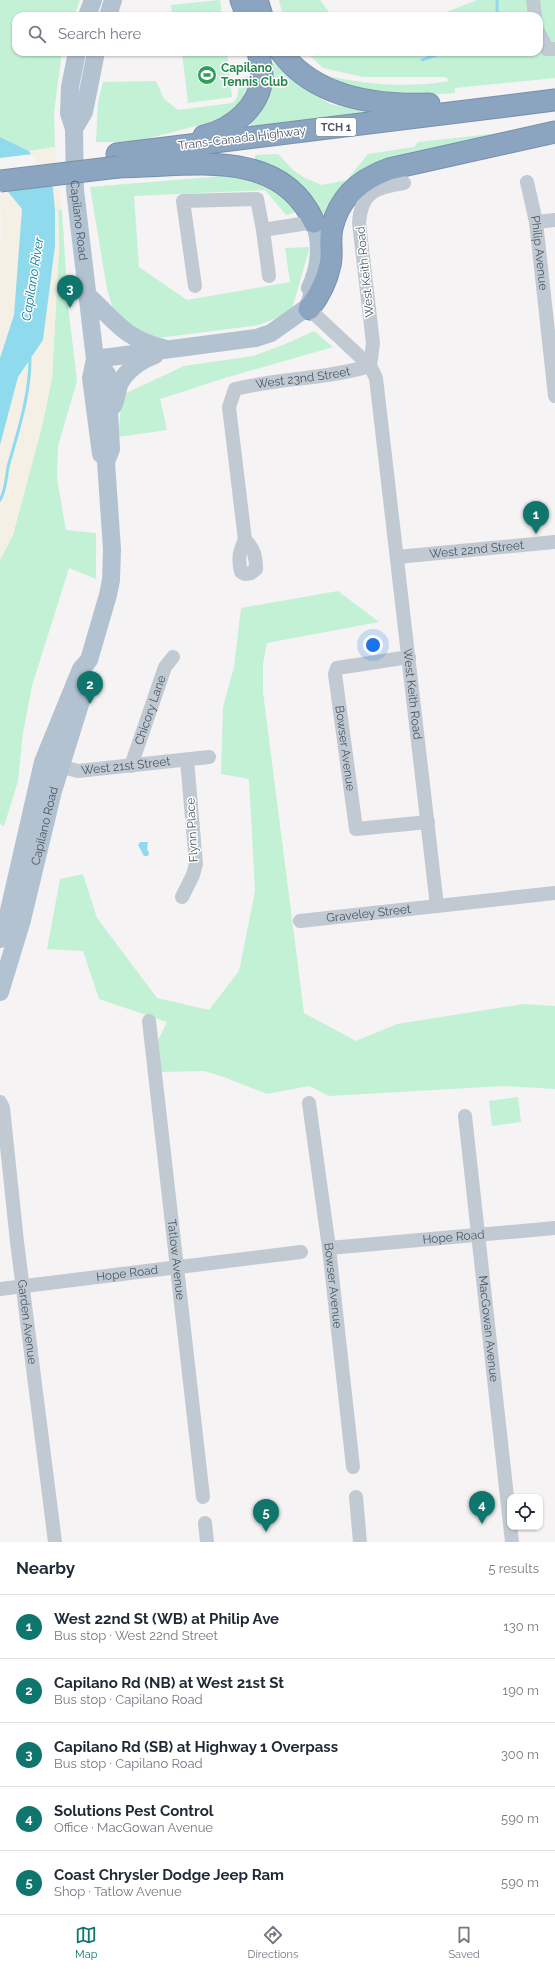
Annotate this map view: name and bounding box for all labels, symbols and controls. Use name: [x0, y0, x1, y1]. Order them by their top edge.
search box: [12, 12, 543, 56]
icon: search: [26, 23, 48, 45]
text: Search here: [58, 25, 141, 43]
place label: Capilano Tennis Club: [221, 61, 288, 89]
sports icon: Capilano Tennis Club: [196, 64, 218, 86]
road number: TCH 1: [316, 118, 356, 136]
street label: Trans-Canada Highway: [177, 123, 307, 153]
street label: Capilano Road: [68, 180, 90, 261]
street label: Philip Avenue: [528, 214, 550, 291]
street label: West Keith Road: [353, 226, 377, 318]
water label: Capilano River: [18, 236, 47, 322]
pin: 3: [57, 275, 83, 308]
street label: West 23nd Street: [255, 364, 352, 392]
pin: 1: [523, 501, 549, 534]
street label: West 22nd Street: [429, 538, 525, 561]
your location: [363, 635, 383, 655]
street label: West Keith Road: [400, 648, 425, 740]
pin: 2: [77, 671, 103, 704]
street label: Chicory Lane: [132, 674, 169, 747]
street label: Bowser Avenue: [332, 705, 358, 792]
street label: West 21st Street: [81, 754, 171, 778]
street label: Capilano Road: [28, 785, 61, 867]
street label: Flynn Place: [183, 797, 201, 863]
street label: Graveley Street: [326, 902, 412, 925]
street label: Tatlow Avenue: [165, 1218, 188, 1301]
street label: Hope Road: [422, 1227, 485, 1247]
street label: Bowser Avenue: [321, 1242, 345, 1329]
street label: Hope Road: [95, 1263, 159, 1284]
street label: MacGowan Avenue: [476, 1275, 501, 1383]
street label: Garden Avenue: [15, 1279, 39, 1365]
pin: 4: [469, 1491, 495, 1524]
map controls: [507, 1494, 543, 1530]
button: locate: [507, 1494, 543, 1530]
pin: 5: [253, 1499, 279, 1532]
text: Nearby: [16, 1558, 75, 1578]
text: 5 results: [488, 1561, 539, 1576]
text: West 22nd St (WB) at Philip Ave: [54, 1610, 279, 1628]
text: 1: [26, 1619, 32, 1634]
text: 130 m: [503, 1619, 539, 1634]
text: Bus stop · West 22nd Street: [54, 1628, 218, 1643]
text: Capilano Rd (NB) at West 21st St: [54, 1674, 284, 1692]
text: 2: [25, 1683, 33, 1698]
text: 190 m: [503, 1683, 539, 1698]
text: Bus stop · Capilano Road: [54, 1692, 203, 1707]
text: Capilano Rd (SB) at Highway 1 Overpass: [54, 1738, 338, 1756]
text: 3: [25, 1747, 33, 1762]
text: 300 m: [501, 1747, 539, 1762]
text: Bus stop · Capilano Road: [54, 1756, 203, 1771]
text: Solutions Pest Control: [54, 1802, 214, 1820]
text: 4: [25, 1811, 33, 1826]
text: 590 m: [501, 1811, 539, 1826]
text: Office · MacGowan Avenue: [54, 1820, 213, 1835]
text: Coast Chrysler Dodge Jeep Ram: [54, 1866, 284, 1884]
text: 5: [25, 1875, 33, 1890]
text: 590 m: [501, 1875, 539, 1890]
text: Shop · Tatlow Avenue: [54, 1884, 182, 1899]
tab: Map: [75, 1924, 97, 1961]
tab: Directions: [248, 1924, 298, 1961]
tab: Saved: [448, 1924, 480, 1961]

